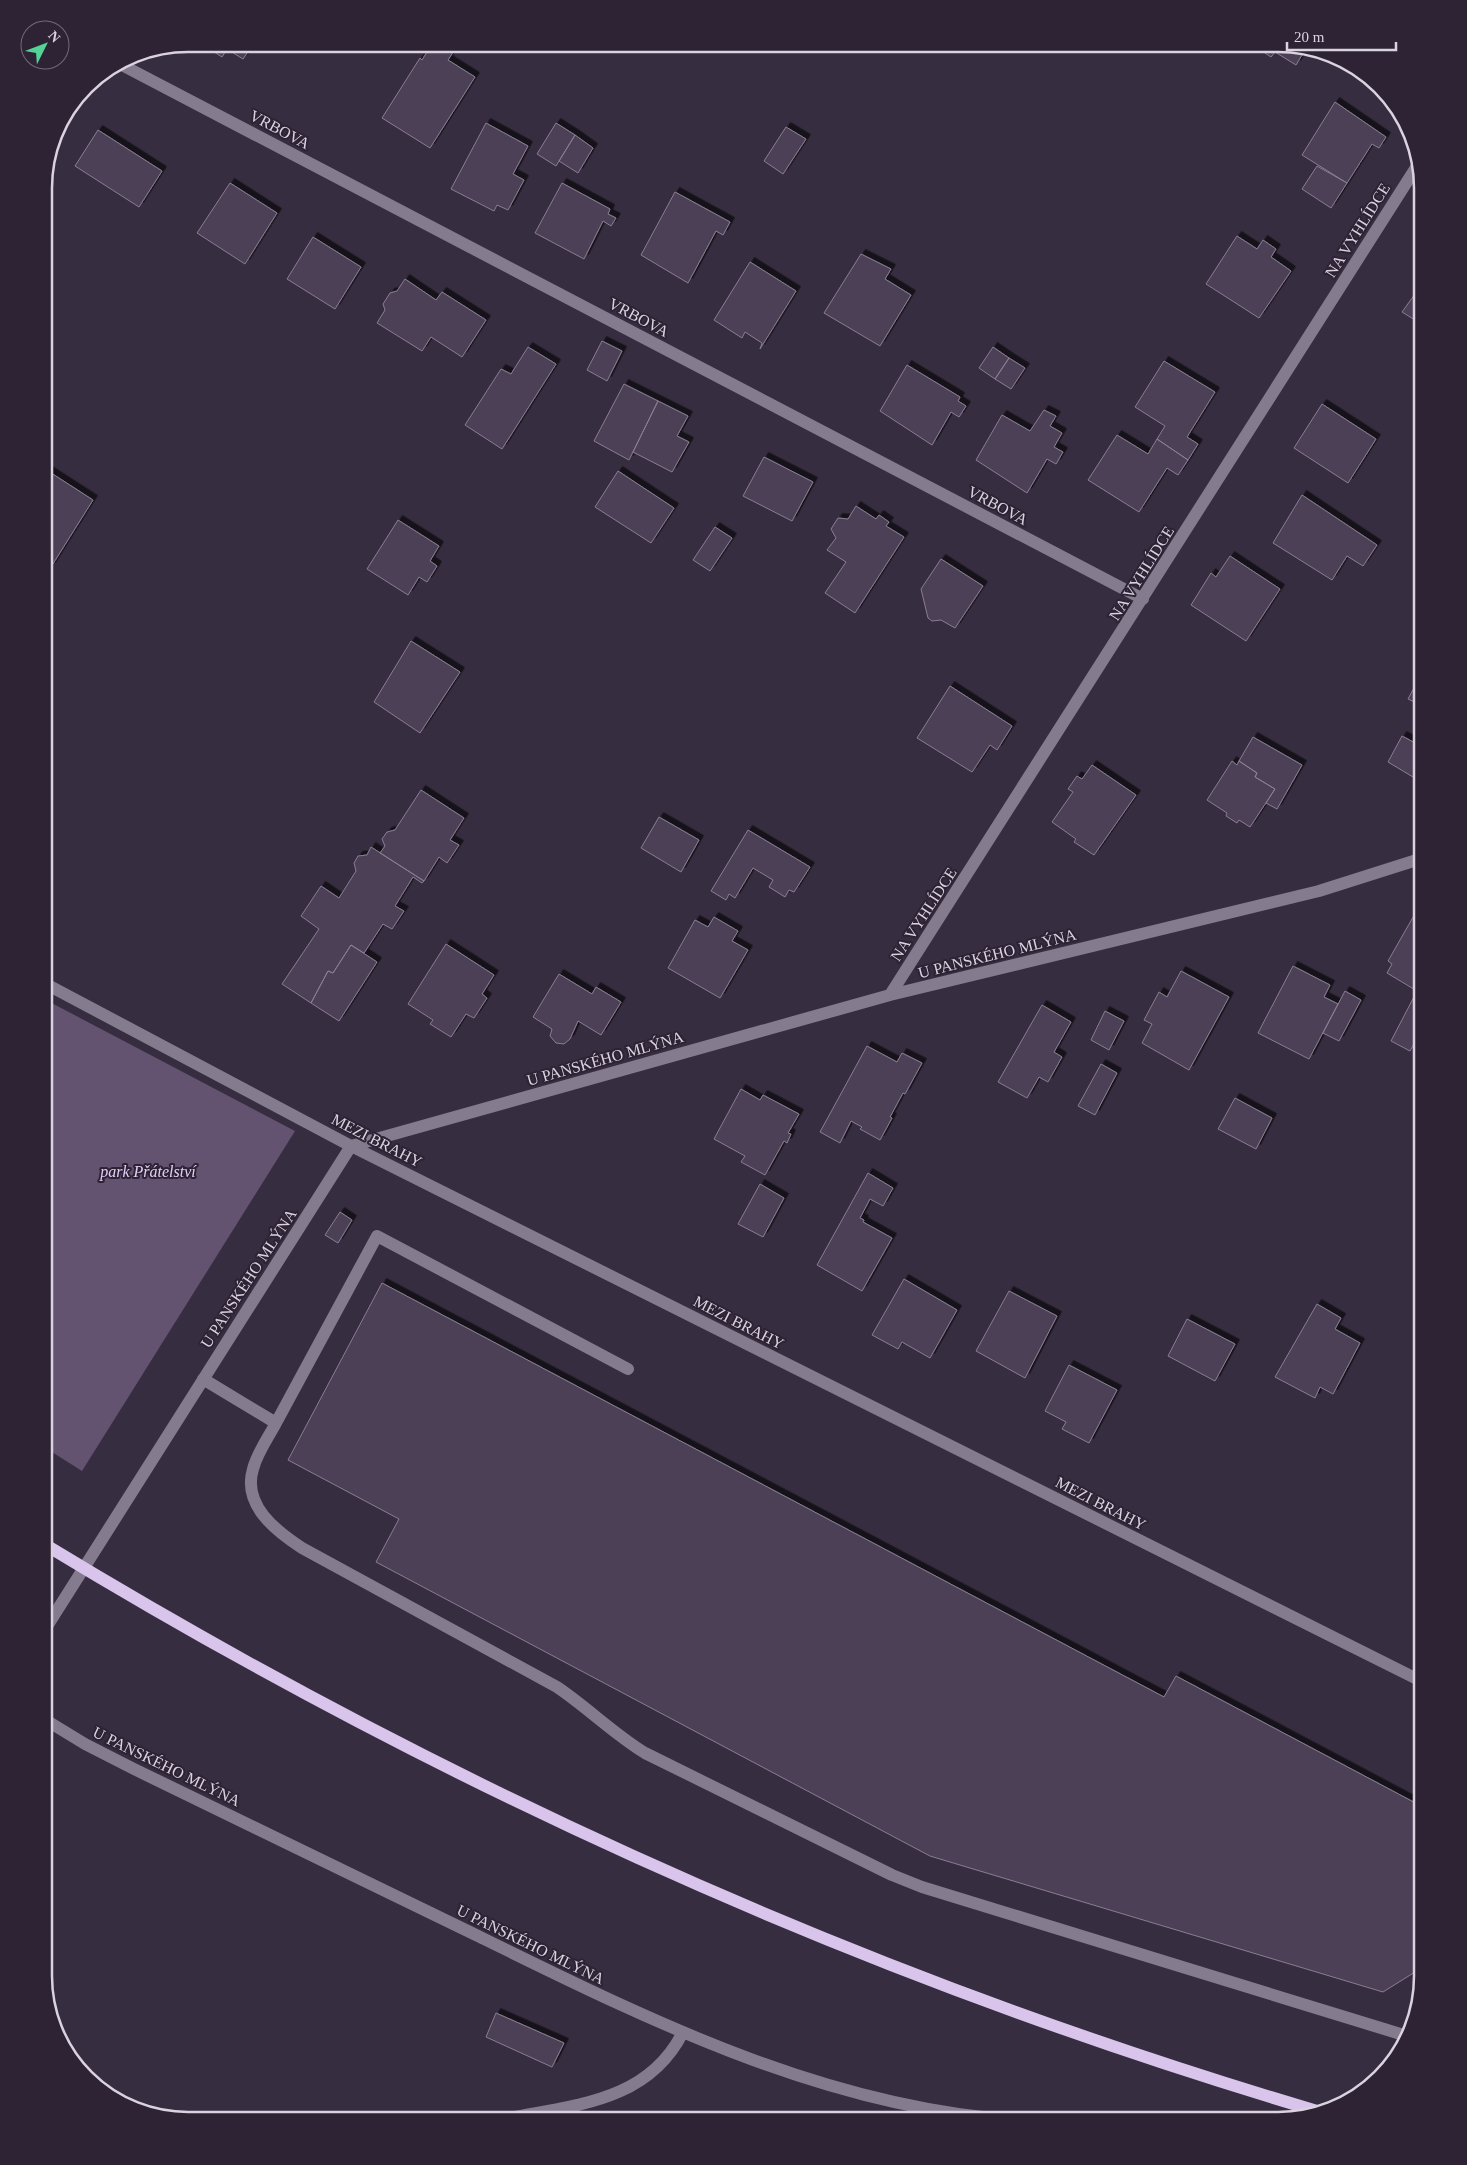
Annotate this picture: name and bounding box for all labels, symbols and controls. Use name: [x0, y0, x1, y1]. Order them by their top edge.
north arrow: [20, 20, 70, 70]
scale bar: [1287, 20, 1396, 52]
text: N: [45, 28, 63, 45]
text: 20 m: [1294, 29, 1325, 45]
street label: VRBOVA: [247, 107, 313, 153]
street label: NA VYHLÍDCE: [1321, 180, 1393, 280]
street label: VRBOVA: [606, 295, 672, 341]
street label: VRBOVA: [965, 483, 1031, 529]
street label: NA VYHLÍDCE: [1105, 523, 1177, 623]
street label: NA VYHLÍDCE: [886, 864, 960, 964]
street label: U PANSKÉHO MLÝNA: [916, 925, 1078, 981]
street label: U PANSKÉHO MLÝNA: [525, 1027, 686, 1089]
street label: MEZI BRAHY: [329, 1110, 425, 1171]
park label: park Přátelství: [99, 1163, 197, 1181]
street label: U PANSKÉHO MLÝNA: [196, 1205, 300, 1351]
street label: MEZI BRAHY: [691, 1292, 787, 1353]
street label: MEZI BRAHY: [1053, 1473, 1149, 1534]
street label: U PANSKÉHO MLÝNA: [90, 1722, 244, 1810]
street label: U PANSKÉHO MLÝNA: [454, 1900, 608, 1988]

